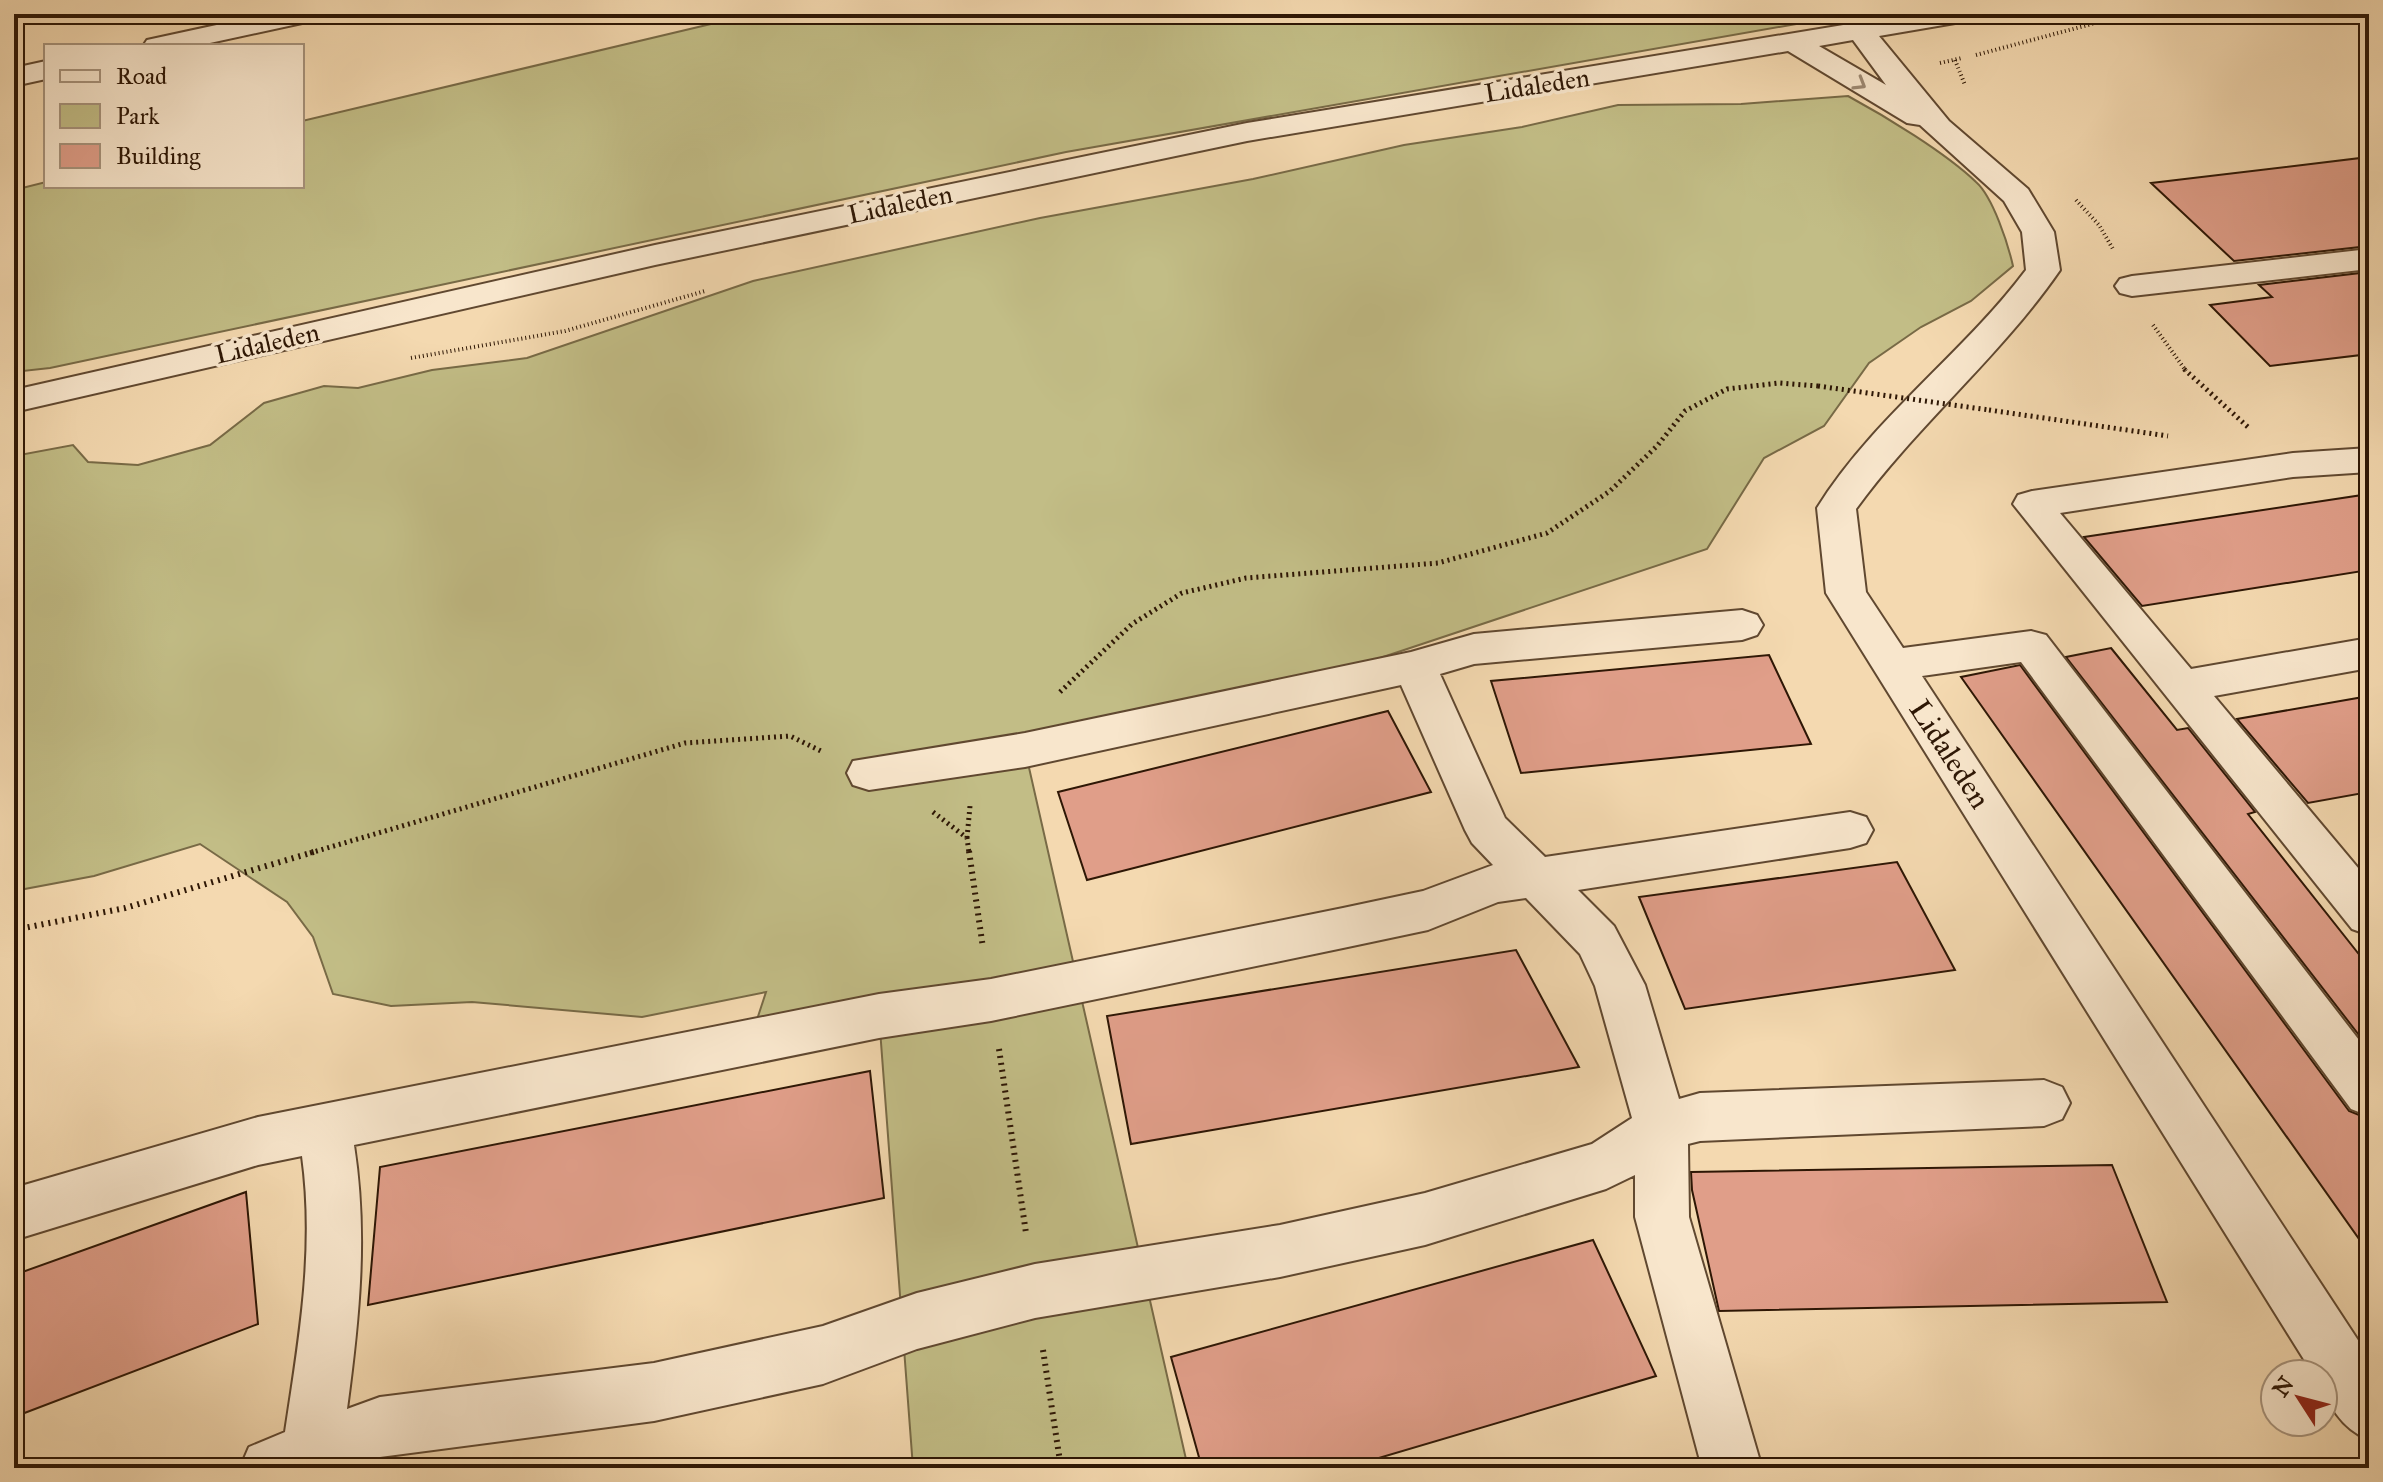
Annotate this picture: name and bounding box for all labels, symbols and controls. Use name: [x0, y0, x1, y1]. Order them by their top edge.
legend: [44, 44, 304, 188]
text: Road: [116, 61, 167, 91]
street label: Lidaleden: [1482, 61, 1592, 109]
one-way arrow: [1851, 74, 1866, 90]
text: Park: [116, 101, 160, 131]
text: Building: [116, 141, 201, 171]
street label: Lidaleden: [845, 177, 955, 231]
street label: Lidaleden: [212, 315, 322, 371]
street label: Lidaleden: [1902, 693, 1998, 815]
north arrow: [2259, 1358, 2339, 1438]
text: N: [2267, 1371, 2300, 1402]

